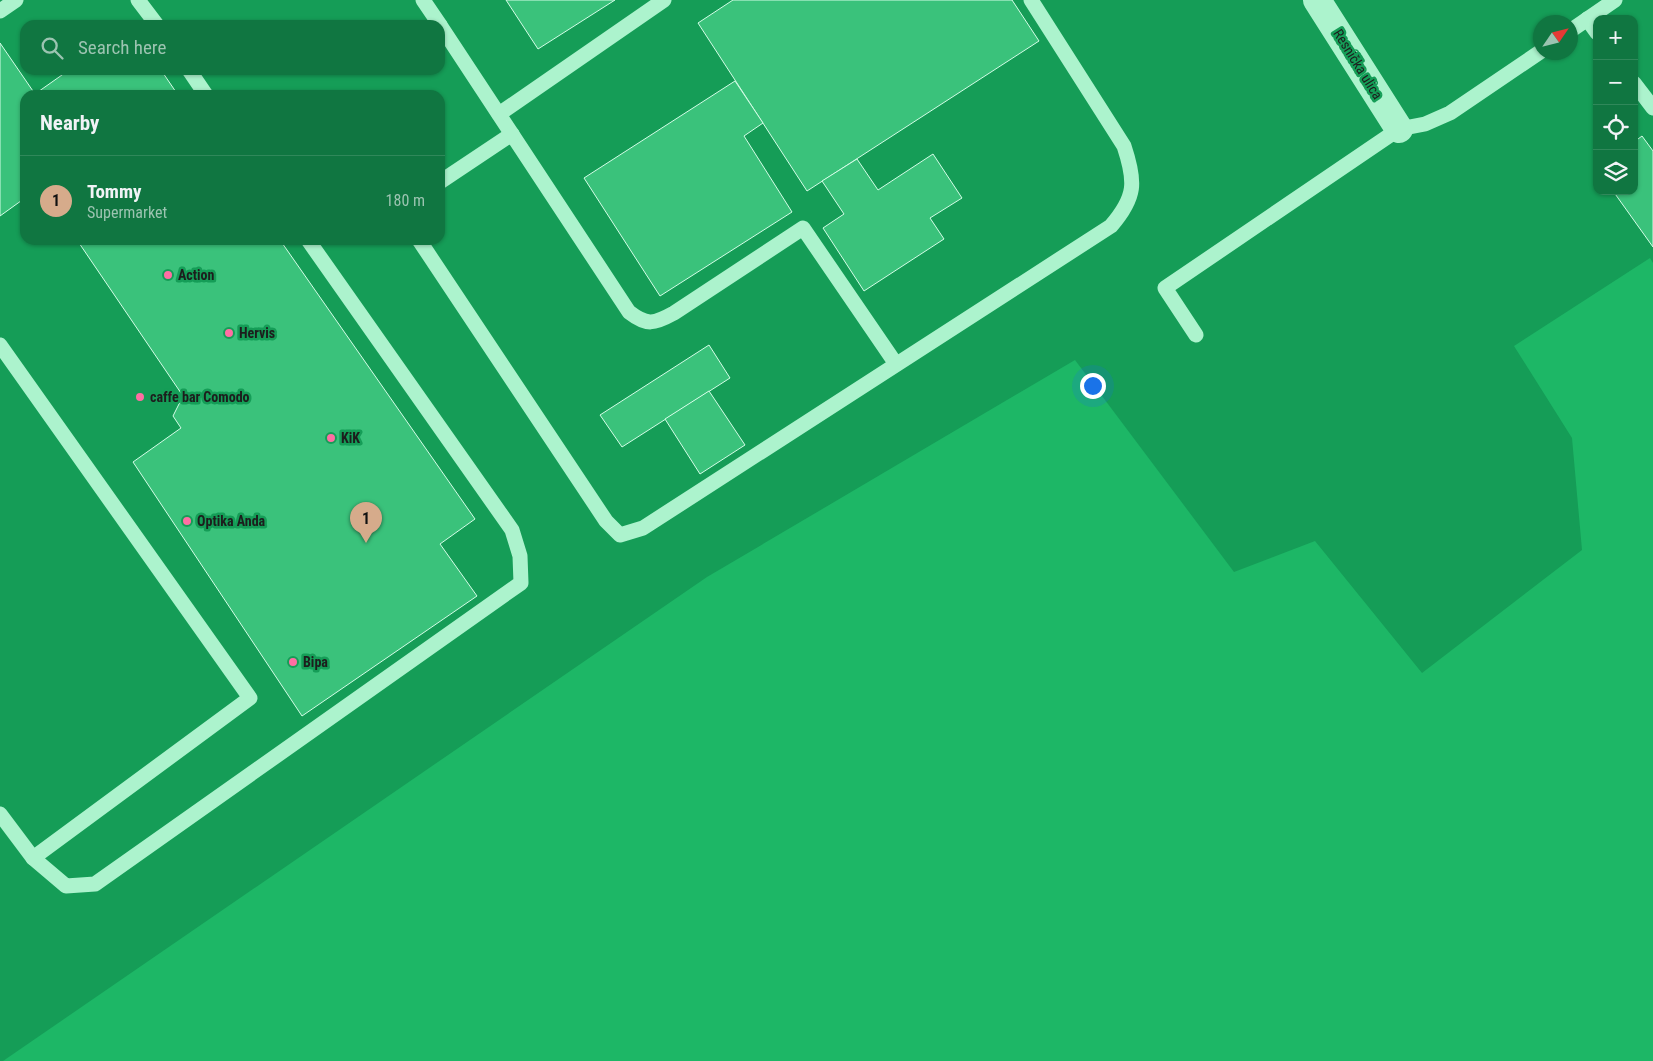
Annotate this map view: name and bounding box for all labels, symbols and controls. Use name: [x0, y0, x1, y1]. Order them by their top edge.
north arrow: [1533, 15, 1578, 60]
map controls: [1593, 15, 1638, 195]
button: +: [1593, 15, 1638, 60]
search box: [20, 20, 445, 75]
street label: Resnička ulica: [1330, 26, 1386, 102]
icon: search: [38, 34, 66, 62]
text: Search here: [78, 36, 166, 59]
button: −: [1593, 60, 1638, 105]
button: locate: [1593, 105, 1638, 150]
text: Nearby: [40, 111, 99, 135]
button: layers: [1593, 150, 1638, 195]
text: Tommy: [87, 180, 142, 203]
text: 1: [52, 191, 60, 210]
text: 180 m: [386, 191, 425, 210]
text: Supermarket: [87, 203, 167, 222]
place label: Action: [178, 267, 215, 283]
marker: Action: [162, 269, 174, 281]
place label: Hervis: [239, 325, 275, 341]
marker: Hervis: [223, 327, 235, 339]
your location: [1080, 373, 1106, 399]
place label: caffe bar Comodo: [150, 389, 250, 405]
marker: caffe bar Comodo: [134, 391, 146, 403]
place label: KiK: [341, 430, 360, 446]
marker: KiK: [325, 432, 337, 444]
pin: 1: [350, 502, 382, 543]
place label: Optika Anda: [197, 513, 266, 529]
marker: Optika Anda: [181, 515, 193, 527]
place label: Bipa: [303, 654, 328, 670]
marker: Bipa: [287, 656, 299, 668]

